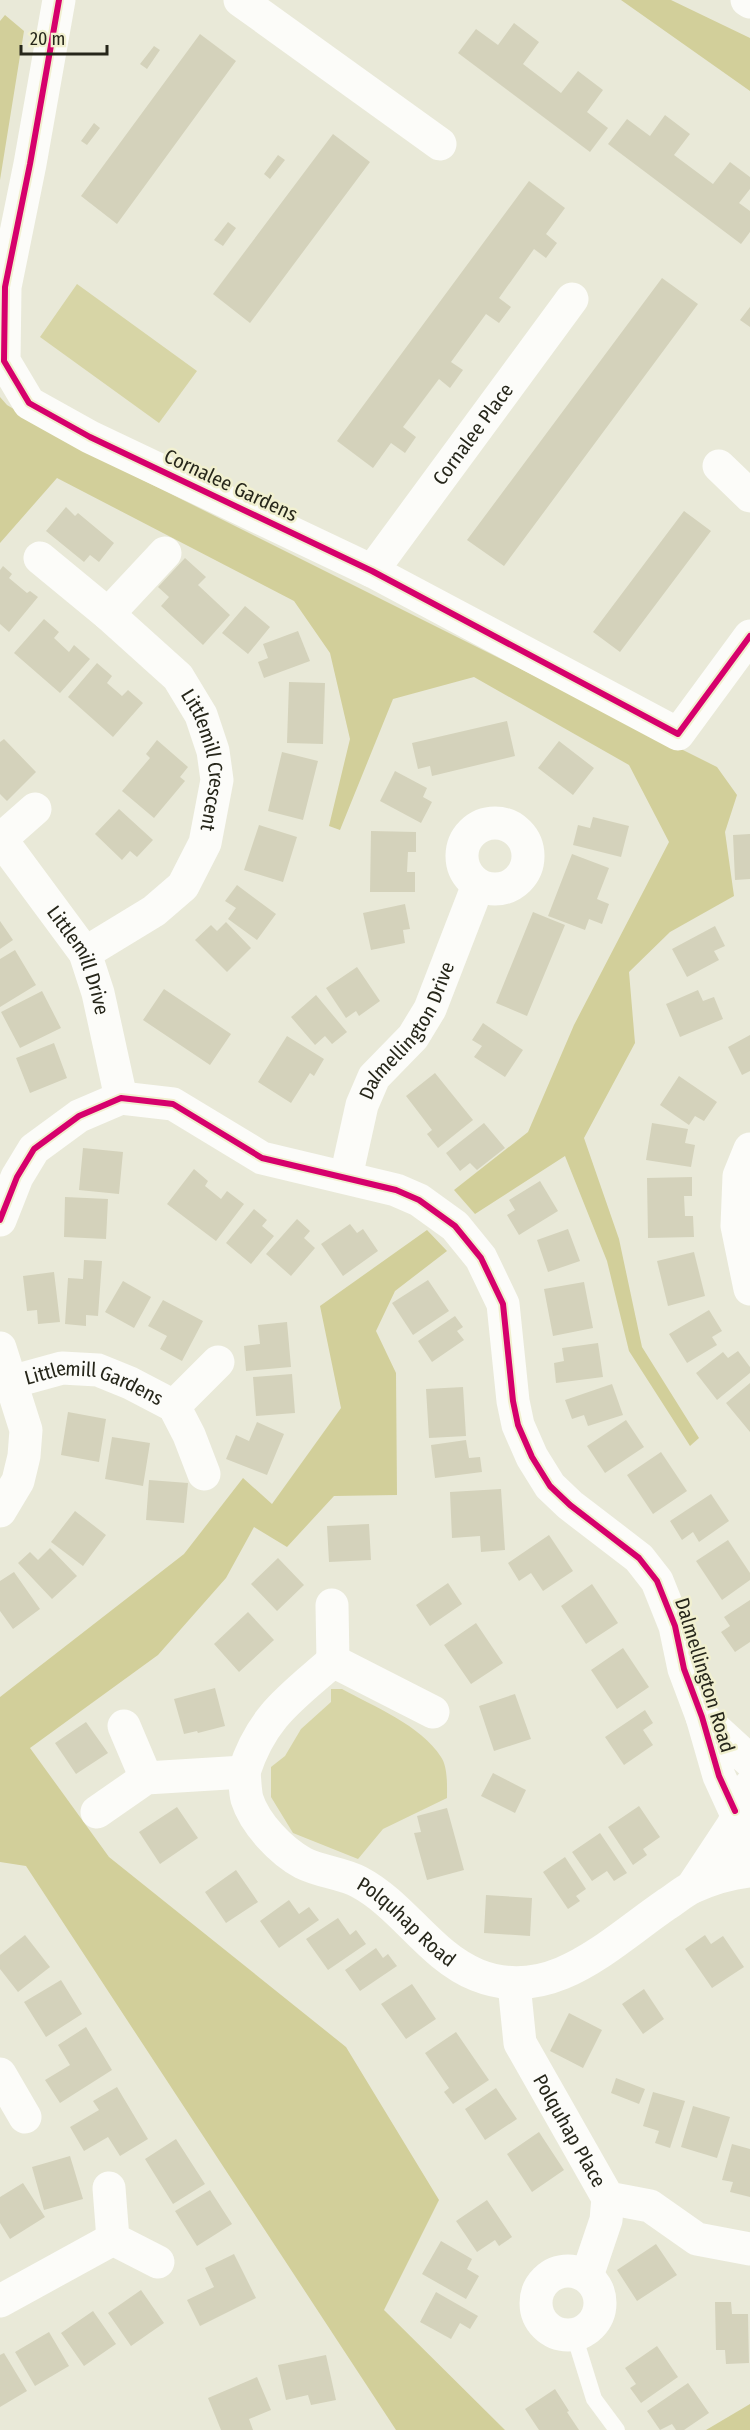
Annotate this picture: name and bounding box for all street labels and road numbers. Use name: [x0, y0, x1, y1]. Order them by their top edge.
street label: Cornalee Place: [427, 378, 518, 490]
street label: Cornalee Gardens: [160, 444, 302, 526]
street label: Littlemill Crescent: [176, 684, 229, 834]
street label: Littlemill Drive: [42, 901, 114, 1017]
street label: Dalmellington Drive: [354, 958, 459, 1103]
street label: Littlemill Gardens: [22, 1356, 167, 1410]
street label: Dalmellington Road: [670, 1595, 740, 1755]
street label: Polquhap Road: [353, 1872, 461, 1972]
street label: Polquhap Place: [528, 2070, 611, 2191]

